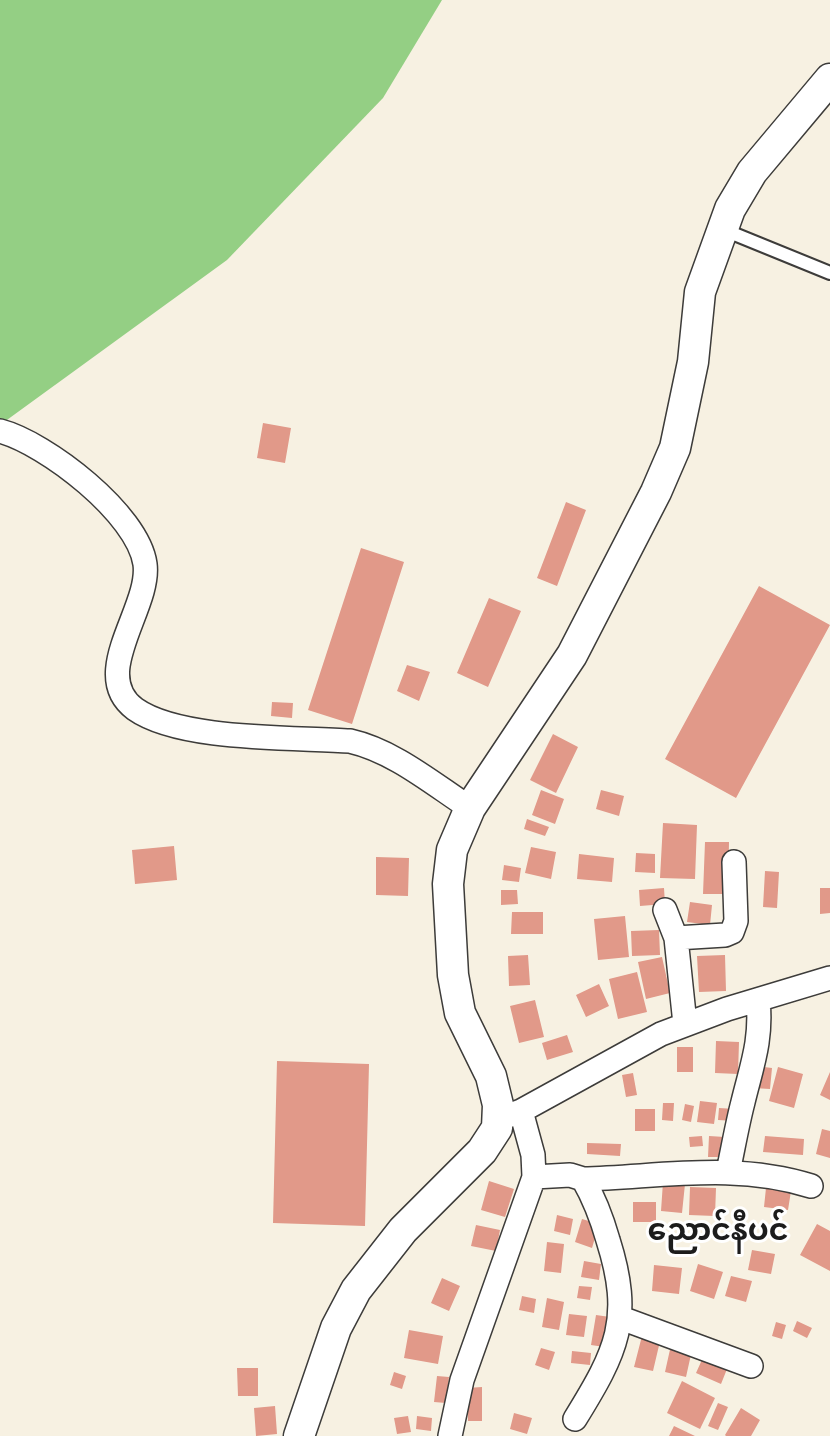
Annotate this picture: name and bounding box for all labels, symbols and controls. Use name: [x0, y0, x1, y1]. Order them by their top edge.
district label: ညောင်နီပင်: [647, 1215, 789, 1251]

